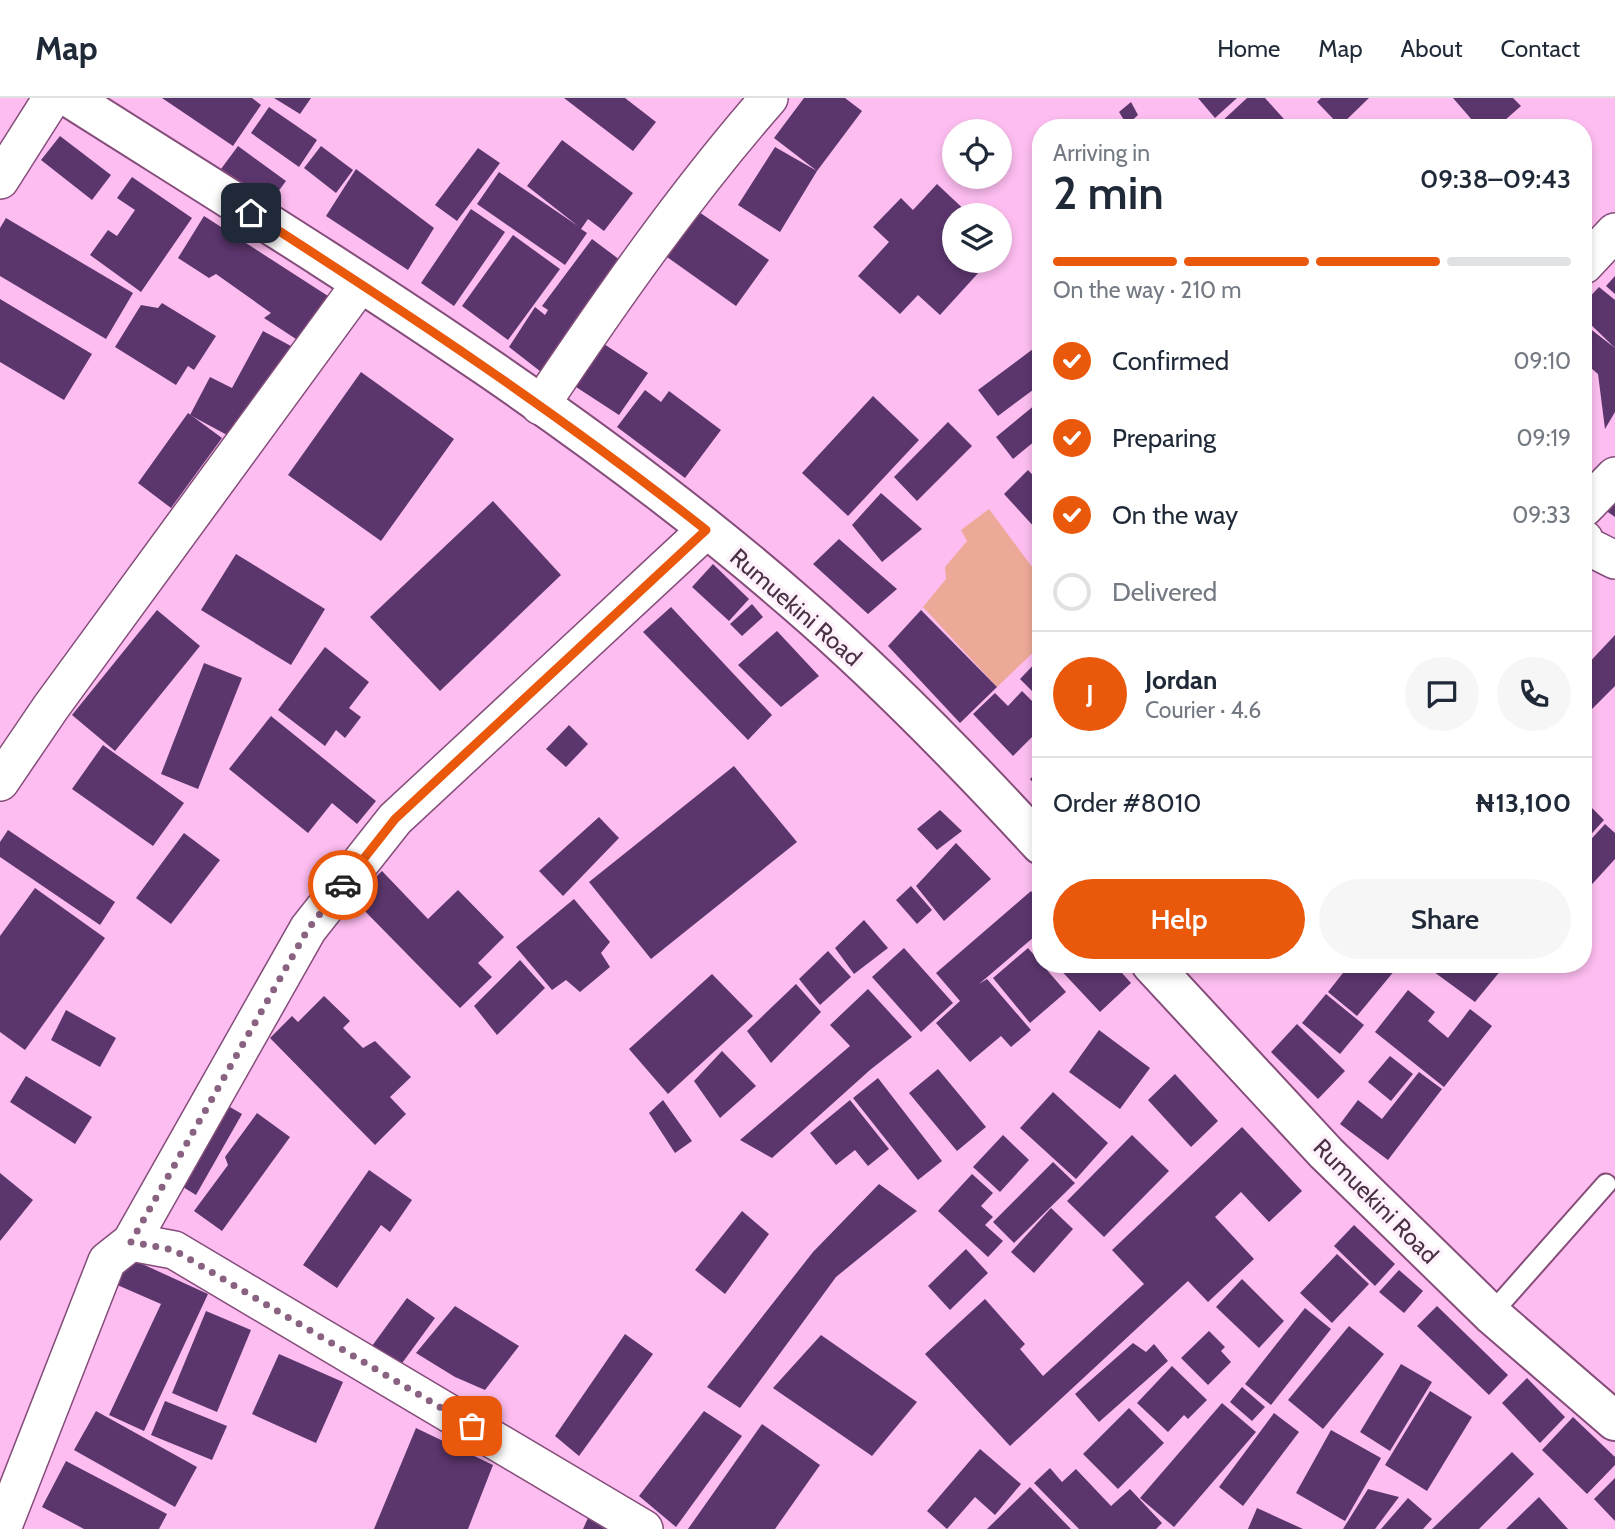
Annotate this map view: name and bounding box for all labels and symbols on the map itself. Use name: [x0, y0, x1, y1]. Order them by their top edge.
pin: [221, 183, 281, 243]
street label: Rumuekini Road: [724, 542, 868, 672]
courier: [308, 850, 378, 920]
street label: Rumuekini Road: [1308, 1133, 1444, 1269]
pin: [442, 1396, 502, 1456]

